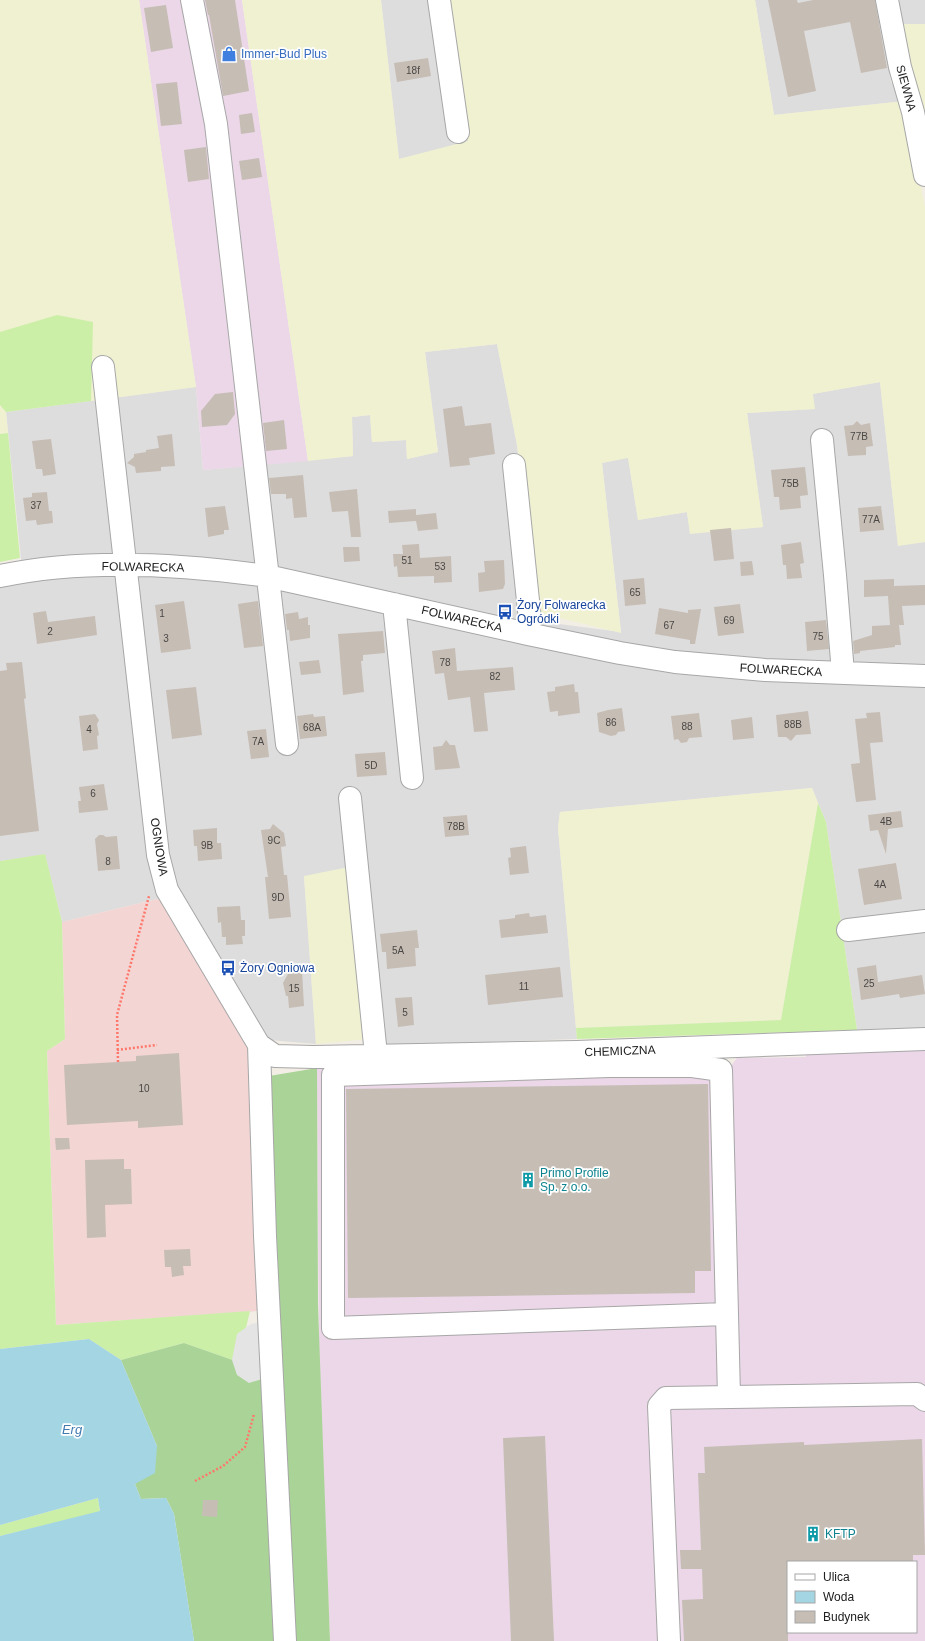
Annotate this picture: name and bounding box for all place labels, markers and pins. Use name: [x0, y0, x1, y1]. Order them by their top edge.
shop icon: Immer-Bud Plus: [220, 45, 238, 63]
place label: Immer-Bud Plus: [241, 47, 327, 61]
place label: Żory Folwarecka Ogródki: [517, 598, 606, 626]
bus stop icon: Żory Folwarecka Ogródki: [496, 603, 514, 621]
bus stop icon: Żory Ogniowa: [219, 959, 237, 977]
place label: Żory Ogniowa: [240, 961, 315, 975]
place label: Primo Profile Sp. z o.o.: [540, 1166, 609, 1194]
building icon: Primo Profile Sp. z o.o.: [519, 1171, 537, 1189]
building icon: KFTP: [804, 1525, 822, 1543]
place label: KFTP: [825, 1527, 856, 1541]

